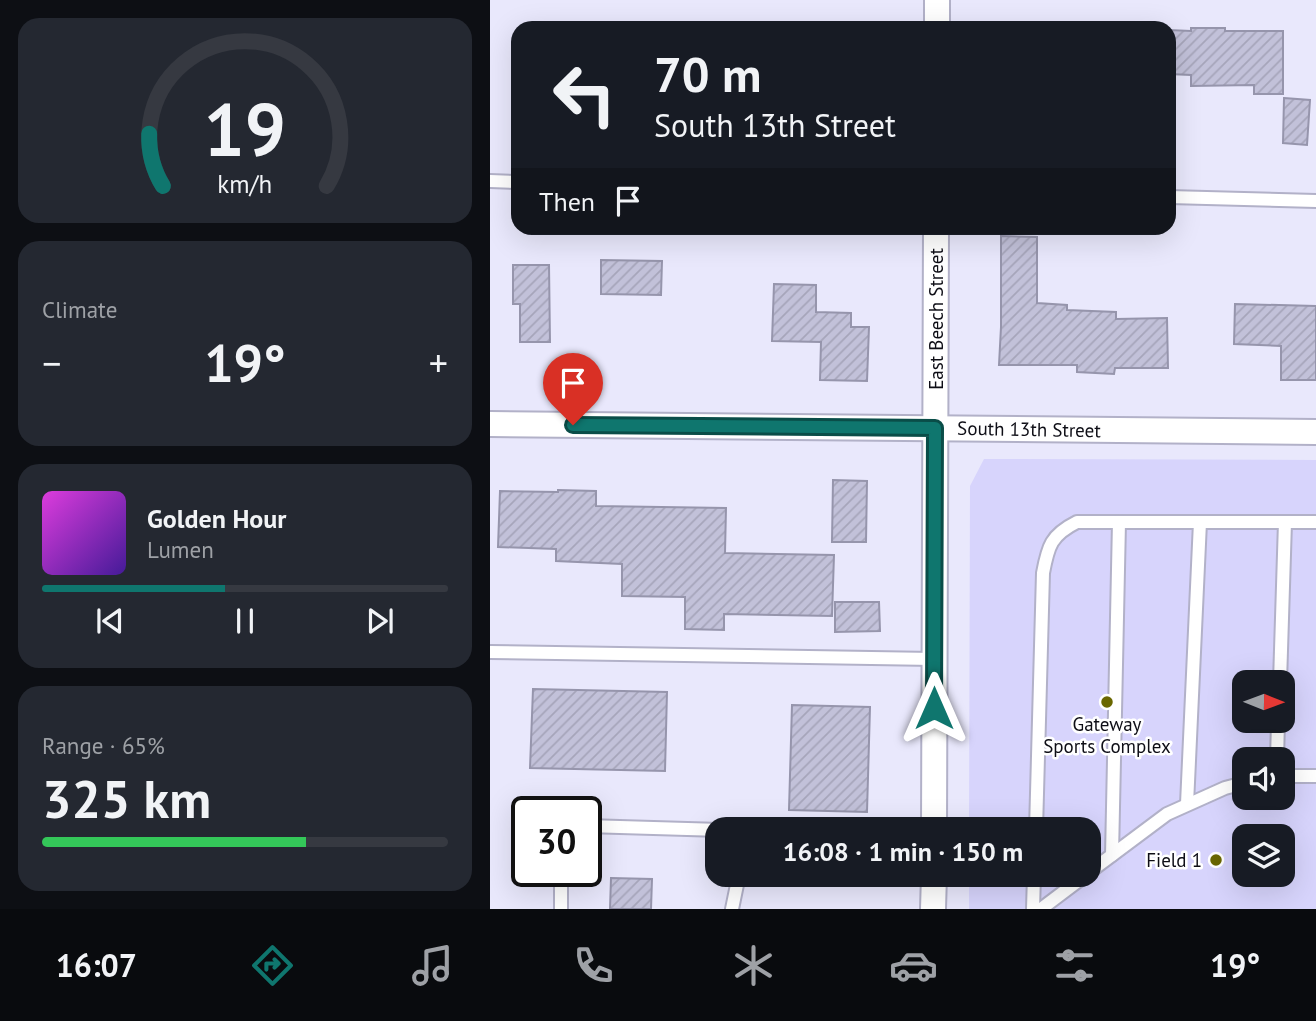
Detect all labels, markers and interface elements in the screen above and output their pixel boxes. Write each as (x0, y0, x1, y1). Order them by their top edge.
text: 70 m (654, 42, 761, 106)
icon: left (539, 49, 630, 140)
text: 19 (204, 83, 286, 177)
text: South 13th Street (654, 104, 896, 146)
text: km/h (218, 168, 272, 200)
icon: arrive (609, 182, 647, 220)
text: Then (539, 185, 595, 218)
street label: East Beech Street (924, 248, 948, 390)
text: Climate (42, 295, 117, 324)
text: 19° (204, 329, 286, 396)
text: − (42, 338, 61, 387)
text: + (429, 338, 448, 387)
pin (543, 353, 603, 425)
icon: arrive (554, 364, 592, 402)
street label: South 13th Street (957, 416, 1102, 442)
text: Golden Hour (147, 502, 286, 535)
text: Lumen (147, 535, 214, 564)
icon: previous (91, 602, 129, 640)
icon: pause (226, 602, 264, 640)
icon: next (361, 602, 399, 640)
north arrow (1232, 670, 1295, 733)
map controls (1232, 670, 1295, 887)
position arrow (897, 671, 971, 745)
marker: Gateway Sports Complex (1099, 694, 1115, 710)
place label: Gateway Sports Complex (1043, 712, 1171, 758)
text: Range · 65% (42, 731, 165, 760)
button: sound (1232, 747, 1295, 810)
text: 325 km (42, 765, 211, 832)
speed limit sign: 30 (511, 796, 602, 887)
button: layers (1232, 824, 1295, 887)
text: 16:08 · 1 min · 150 m (783, 835, 1023, 868)
place label: Field 1 (1146, 848, 1202, 872)
marker: Field 1 (1208, 852, 1224, 868)
icon: directions (248, 941, 297, 990)
icon: music (408, 941, 457, 990)
icon: phone (569, 941, 618, 990)
icon: climate (729, 941, 778, 990)
icon: car (889, 941, 938, 990)
icon: filters (1050, 941, 1099, 990)
text: 16:07 (56, 944, 137, 986)
text: 19° (1210, 944, 1260, 986)

